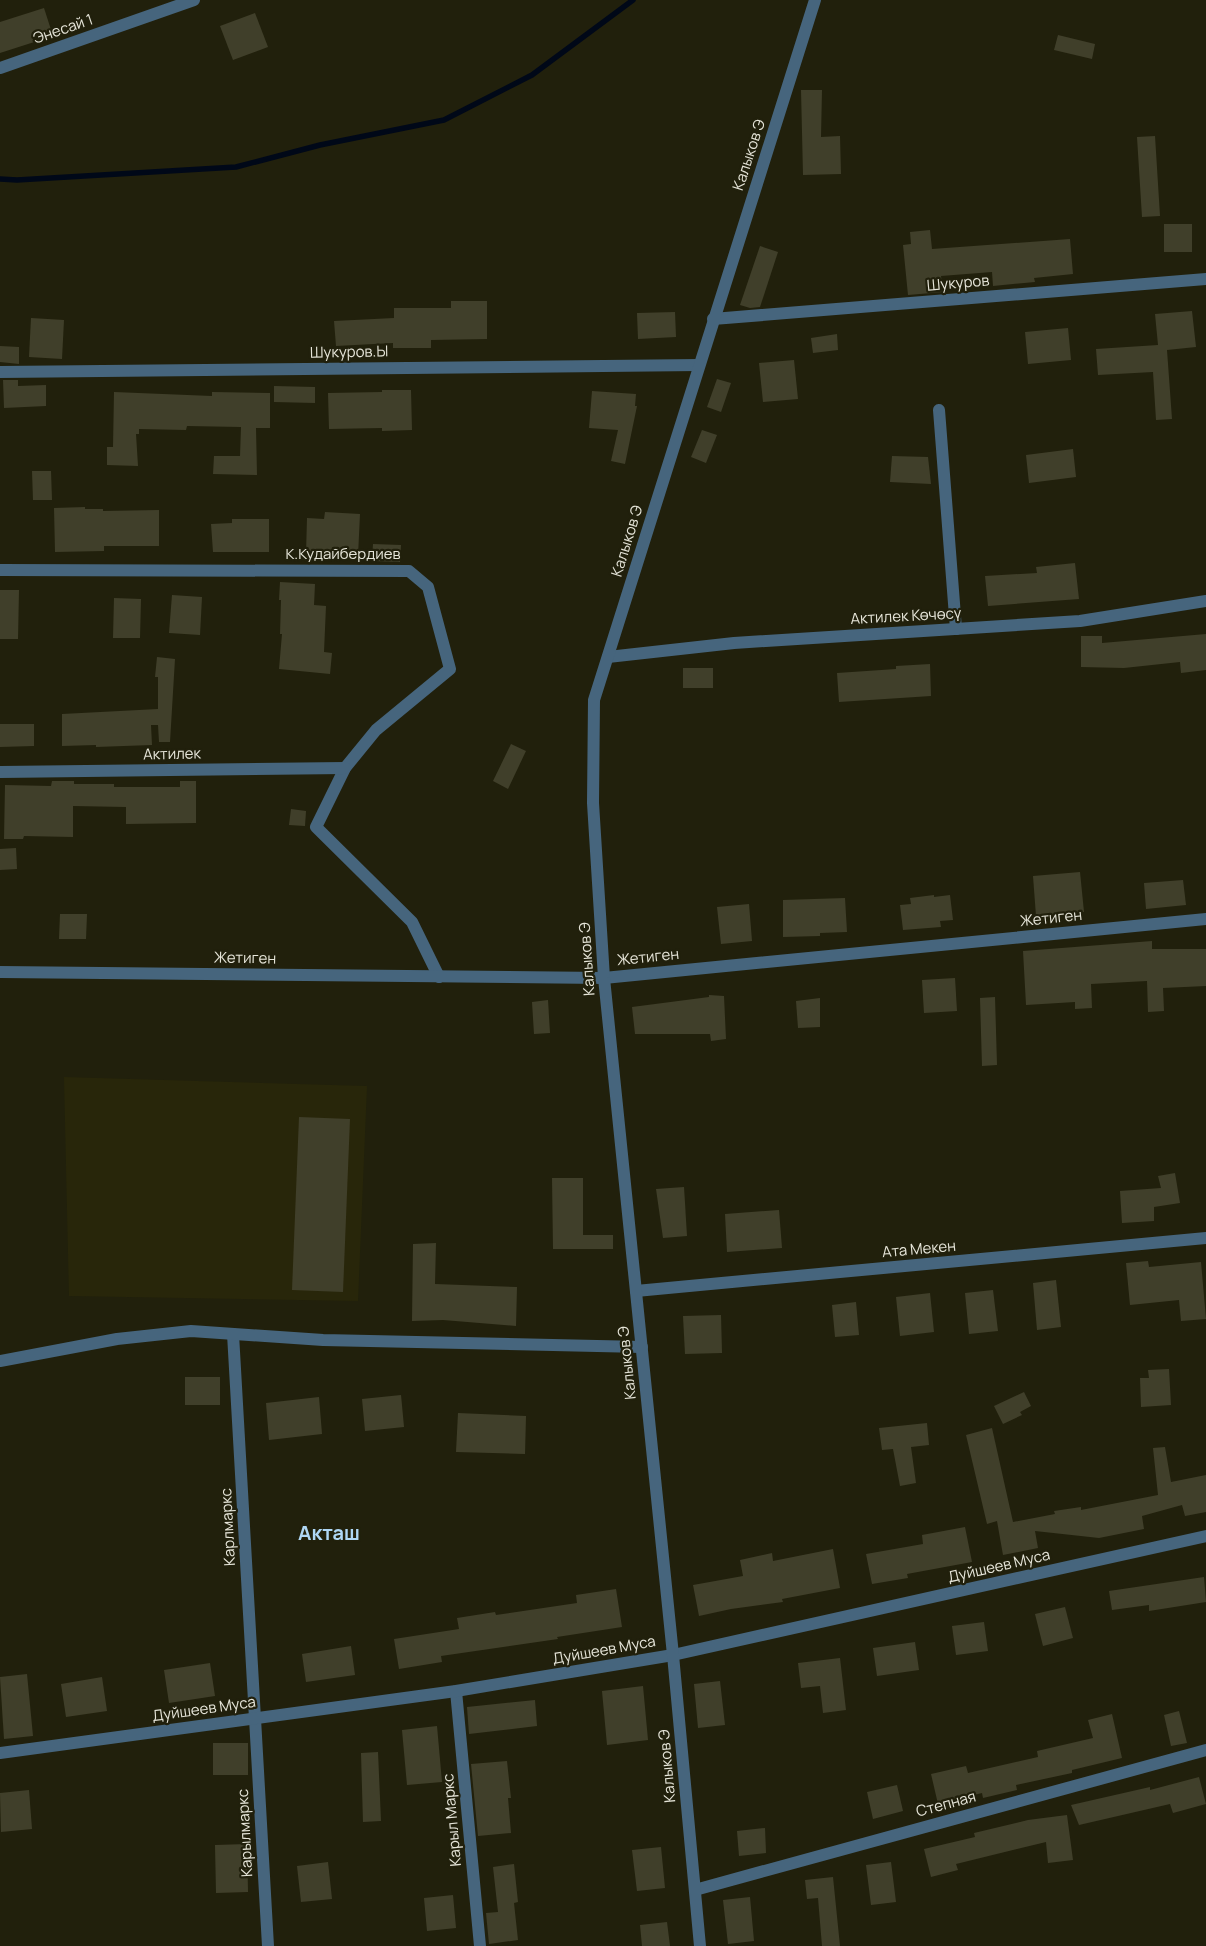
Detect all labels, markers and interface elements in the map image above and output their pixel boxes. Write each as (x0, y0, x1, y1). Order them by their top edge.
street label: Энесай 1 (30, 8, 96, 49)
street label: Калыков Э (727, 116, 770, 193)
street label: Шукуров (926, 269, 990, 296)
street label: Шукуров.Ы (310, 340, 388, 363)
street label: Калыков Э (606, 502, 647, 579)
street label: К.Кудайбердиев (285, 543, 401, 564)
street label: Актилек Көчөсү (850, 602, 962, 629)
street label: Актилек (143, 742, 202, 765)
street label: Жетиген (1019, 904, 1083, 931)
street label: Калыков Э (573, 921, 600, 997)
street label: Жетиген (616, 943, 680, 970)
street label: Жетиген (214, 946, 276, 969)
street label: Ата Мекен (881, 1235, 957, 1262)
street label: Калыков Э (612, 1325, 641, 1401)
street label: Карлмаркс (215, 1488, 240, 1566)
district label: Акташ (298, 1519, 360, 1546)
street label: Дуйшеев Муса (946, 1544, 1052, 1587)
street label: Дуйшеев Муса (551, 1630, 657, 1669)
street label: Дуйшеев Муса (151, 1691, 257, 1726)
street label: Калыков Э (653, 1728, 680, 1804)
street label: Карыл Маркс (437, 1773, 466, 1867)
street label: Степная (914, 1785, 978, 1822)
street label: Карылмаркс (232, 1789, 257, 1878)

